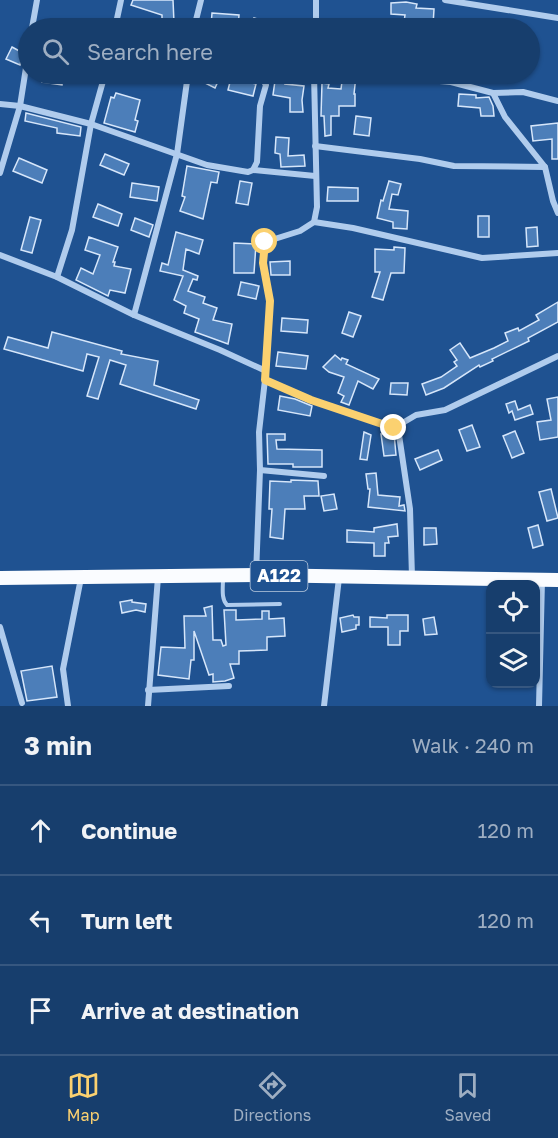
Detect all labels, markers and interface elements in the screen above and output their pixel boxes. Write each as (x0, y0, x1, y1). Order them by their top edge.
search box (18, 18, 540, 84)
icon: search (39, 35, 72, 68)
text: Search here (87, 38, 213, 65)
route start (251, 228, 277, 254)
route end (380, 414, 406, 440)
road number: A122 (250, 561, 308, 591)
map controls (486, 580, 540, 688)
button: locate (486, 580, 540, 634)
button: layers (486, 634, 540, 688)
text: 3 min (24, 730, 92, 761)
text: Walk · 240 m (412, 733, 534, 757)
icon: ahead (24, 814, 57, 847)
text: Continue (81, 817, 177, 844)
text: 120 m (478, 818, 534, 842)
icon: left (24, 904, 57, 937)
text: Turn left (81, 907, 172, 934)
text: 120 m (478, 908, 534, 932)
icon: arrive (24, 994, 57, 1027)
text: Arrive at destination (81, 997, 299, 1024)
tab: Map (67, 1069, 100, 1125)
tab: Directions (233, 1069, 311, 1125)
tab: Saved (445, 1069, 491, 1125)

